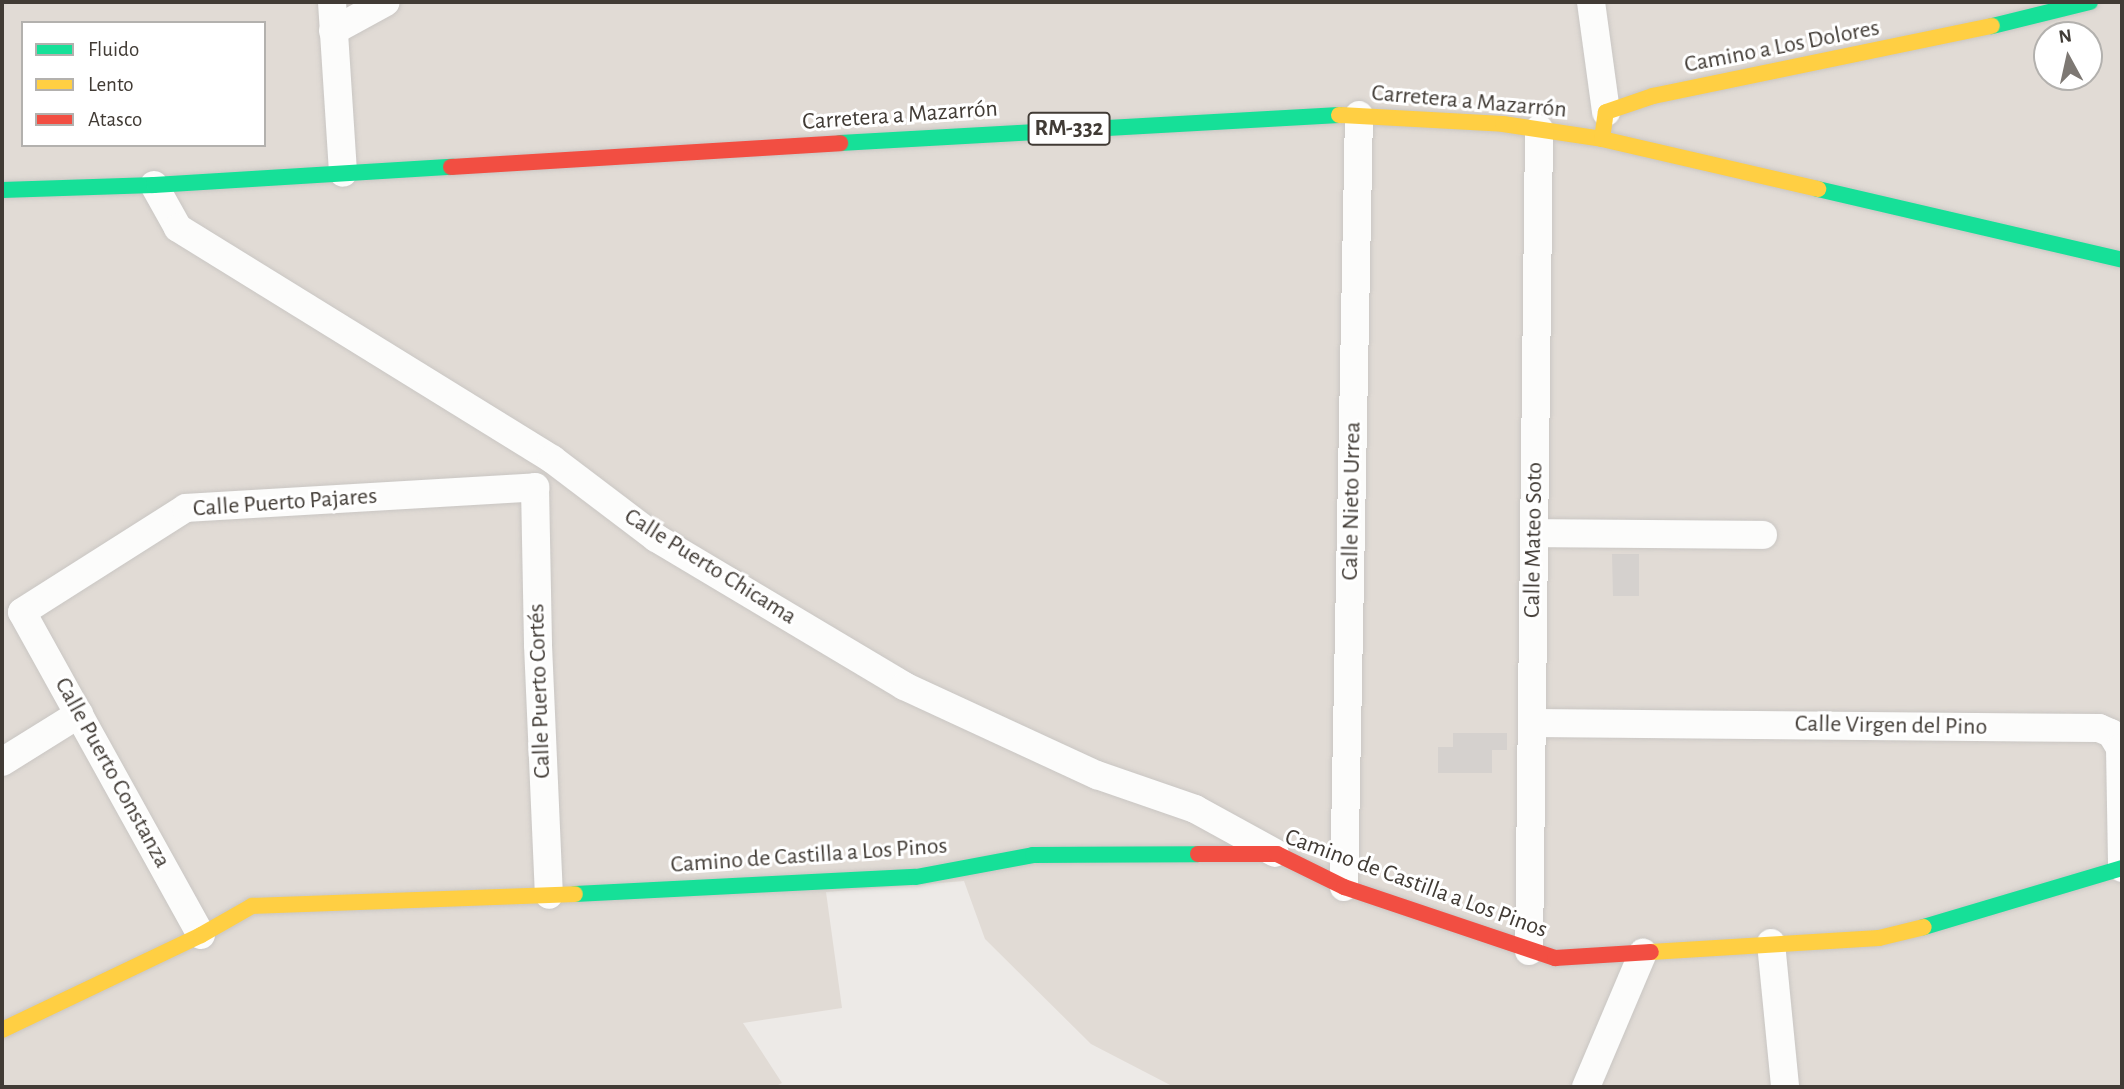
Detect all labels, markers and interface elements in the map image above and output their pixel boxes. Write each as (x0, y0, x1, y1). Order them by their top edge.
street label: Camino a Los Dolores (1682, 14, 1882, 80)
legend (21, 21, 266, 147)
north arrow (2033, 21, 2103, 91)
text: N (2057, 26, 2073, 47)
text: Fluido (88, 39, 139, 60)
text: Lento (88, 74, 134, 95)
street label: Carretera a Mazarrón (1370, 79, 1568, 125)
street label: Carretera a Mazarrón (801, 95, 999, 137)
text: Atasco (88, 109, 142, 130)
road number: RM-332 (1027, 110, 1111, 148)
street label: Calle Nieto Urrea (1336, 421, 1368, 581)
street label: Calle Mateo Soto (1518, 462, 1550, 618)
street label: Calle Puerto Pajares (192, 482, 378, 524)
street label: Calle Puerto Chicama (619, 502, 801, 632)
street label: Calle Puerto Cortés (523, 603, 557, 779)
street label: Calle Puerto Constanza (48, 673, 176, 873)
street label: Calle Virgen del Pino (1795, 710, 1987, 742)
street label: Camino de Castilla a Los Pinos (1281, 823, 1551, 945)
street label: Camino de Castilla a Los Pinos (670, 832, 948, 880)

